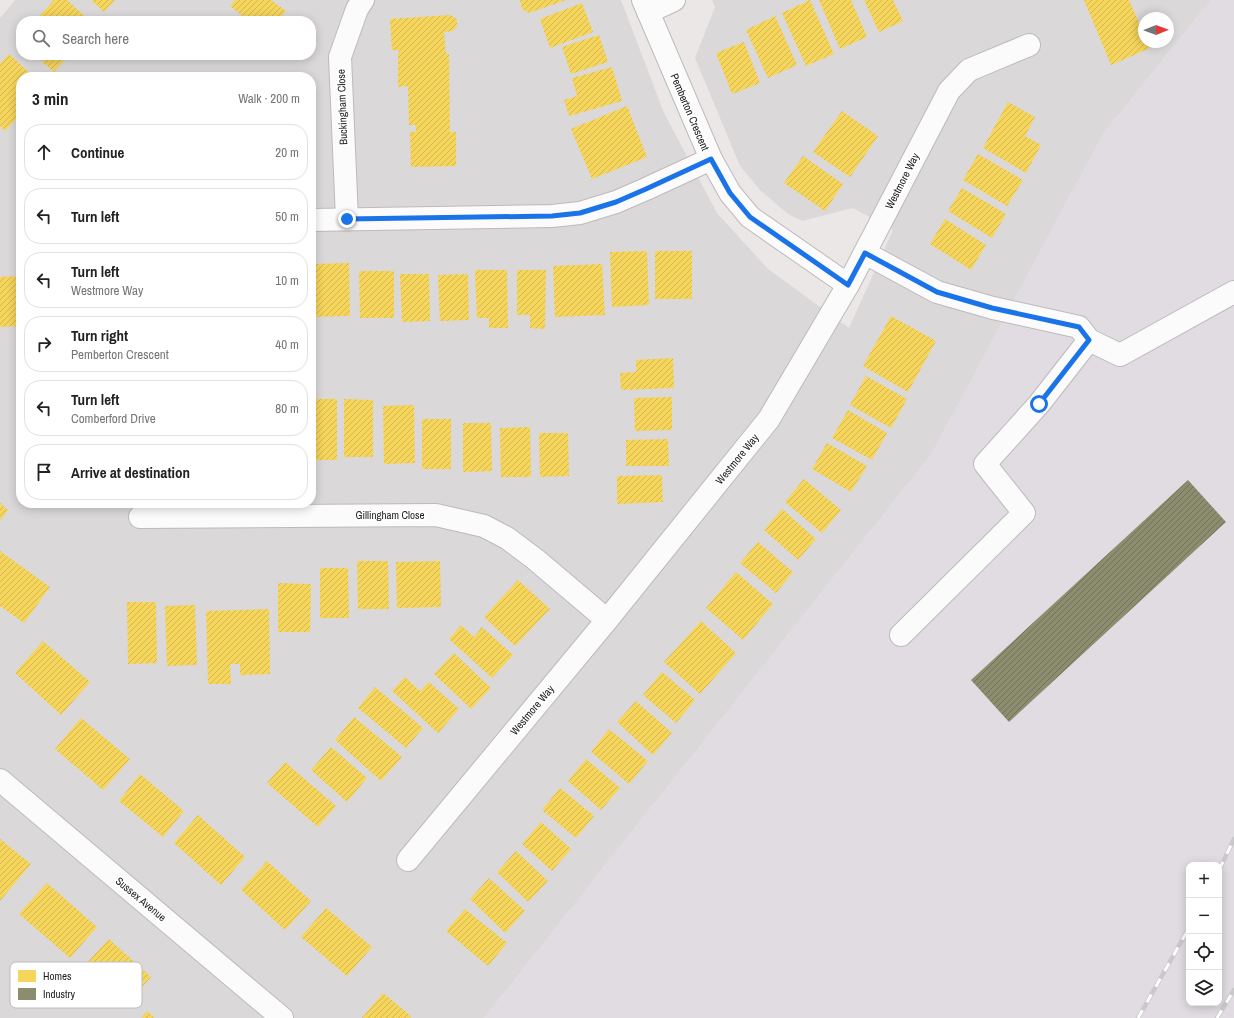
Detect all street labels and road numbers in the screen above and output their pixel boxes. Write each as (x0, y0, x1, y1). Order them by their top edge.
street label: Buckingham Close (334, 69, 350, 145)
street label: Pemberton Crescent (667, 71, 713, 153)
street label: Westmore Way (882, 150, 922, 211)
street label: Westmore Way (712, 430, 762, 487)
street label: Gillingham Close (355, 508, 425, 522)
street label: Westmore Way (507, 682, 557, 738)
street label: Sussex Avenue (113, 874, 169, 924)

